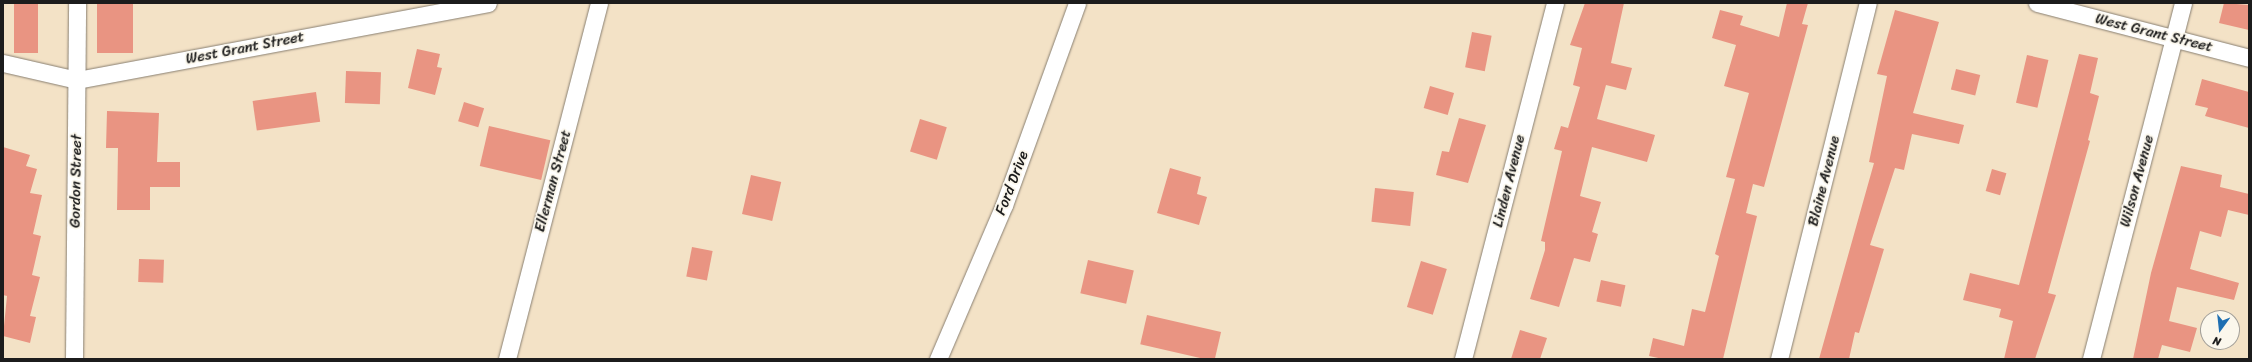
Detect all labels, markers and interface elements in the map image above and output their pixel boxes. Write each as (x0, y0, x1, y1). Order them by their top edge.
street label: West Grant Street (2093, 10, 2215, 56)
street label: West Grant Street (184, 28, 306, 68)
street label: Ellerman Street (531, 128, 575, 234)
street label: Linden Avenue (1489, 133, 1529, 229)
street label: Wilson Avenue (2116, 133, 2158, 229)
street label: Gordon Street (66, 134, 86, 228)
street label: Blaine Avenue (1804, 134, 1844, 228)
street label: Ford Drive (991, 148, 1033, 218)
north arrow (2200, 310, 2240, 350)
text: N (2211, 331, 2223, 351)

